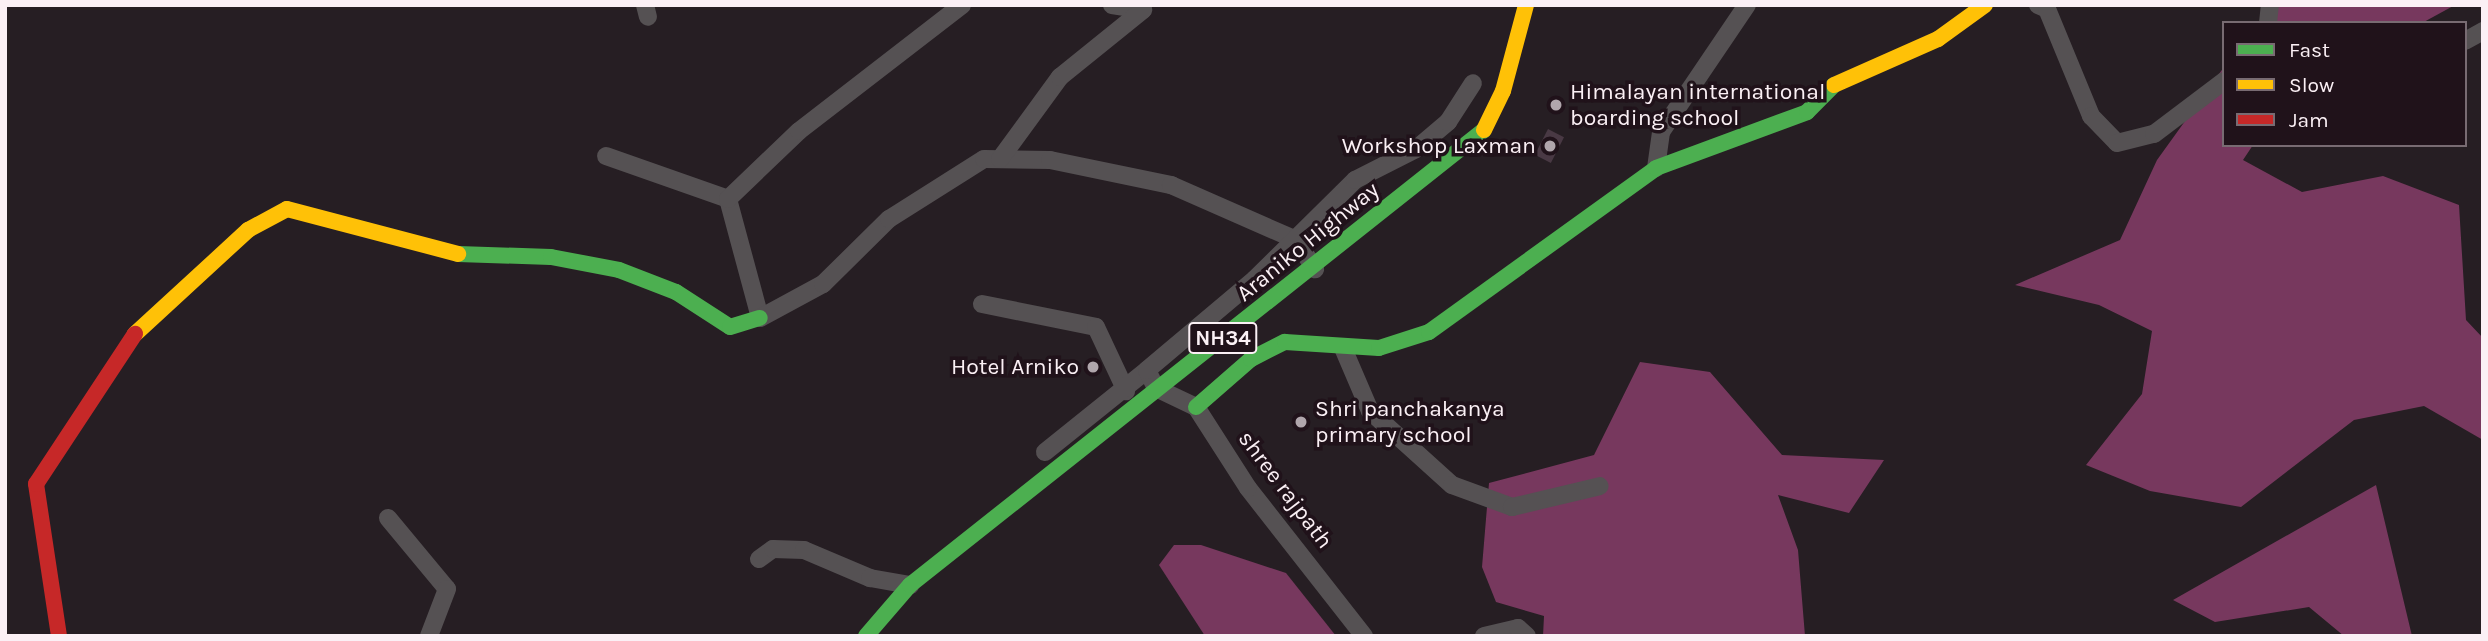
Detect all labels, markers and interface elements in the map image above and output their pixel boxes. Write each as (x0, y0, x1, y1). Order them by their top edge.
legend (2222, 21, 2467, 147)
text: Fast (2289, 38, 2330, 62)
text: Slow (2289, 73, 2334, 97)
place label: Himalayan international boarding school (1570, 78, 1825, 132)
marker: Himalayan international boarding school (1548, 97, 1564, 113)
text: Jam (2289, 108, 2329, 132)
place label: Workshop Laxman (1342, 132, 1536, 160)
marker: Workshop Laxman (1542, 138, 1558, 154)
street label: Araniko Highway (1231, 176, 1385, 308)
road number: NH34 (1188, 320, 1258, 356)
place label: Hotel Arniko (951, 353, 1079, 381)
marker: Hotel Arniko (1085, 359, 1101, 375)
place label: Shri panchakanya primary school (1315, 395, 1505, 449)
marker: Shri panchakanya primary school (1293, 414, 1309, 430)
street label: shree rajpath (1232, 426, 1338, 554)

